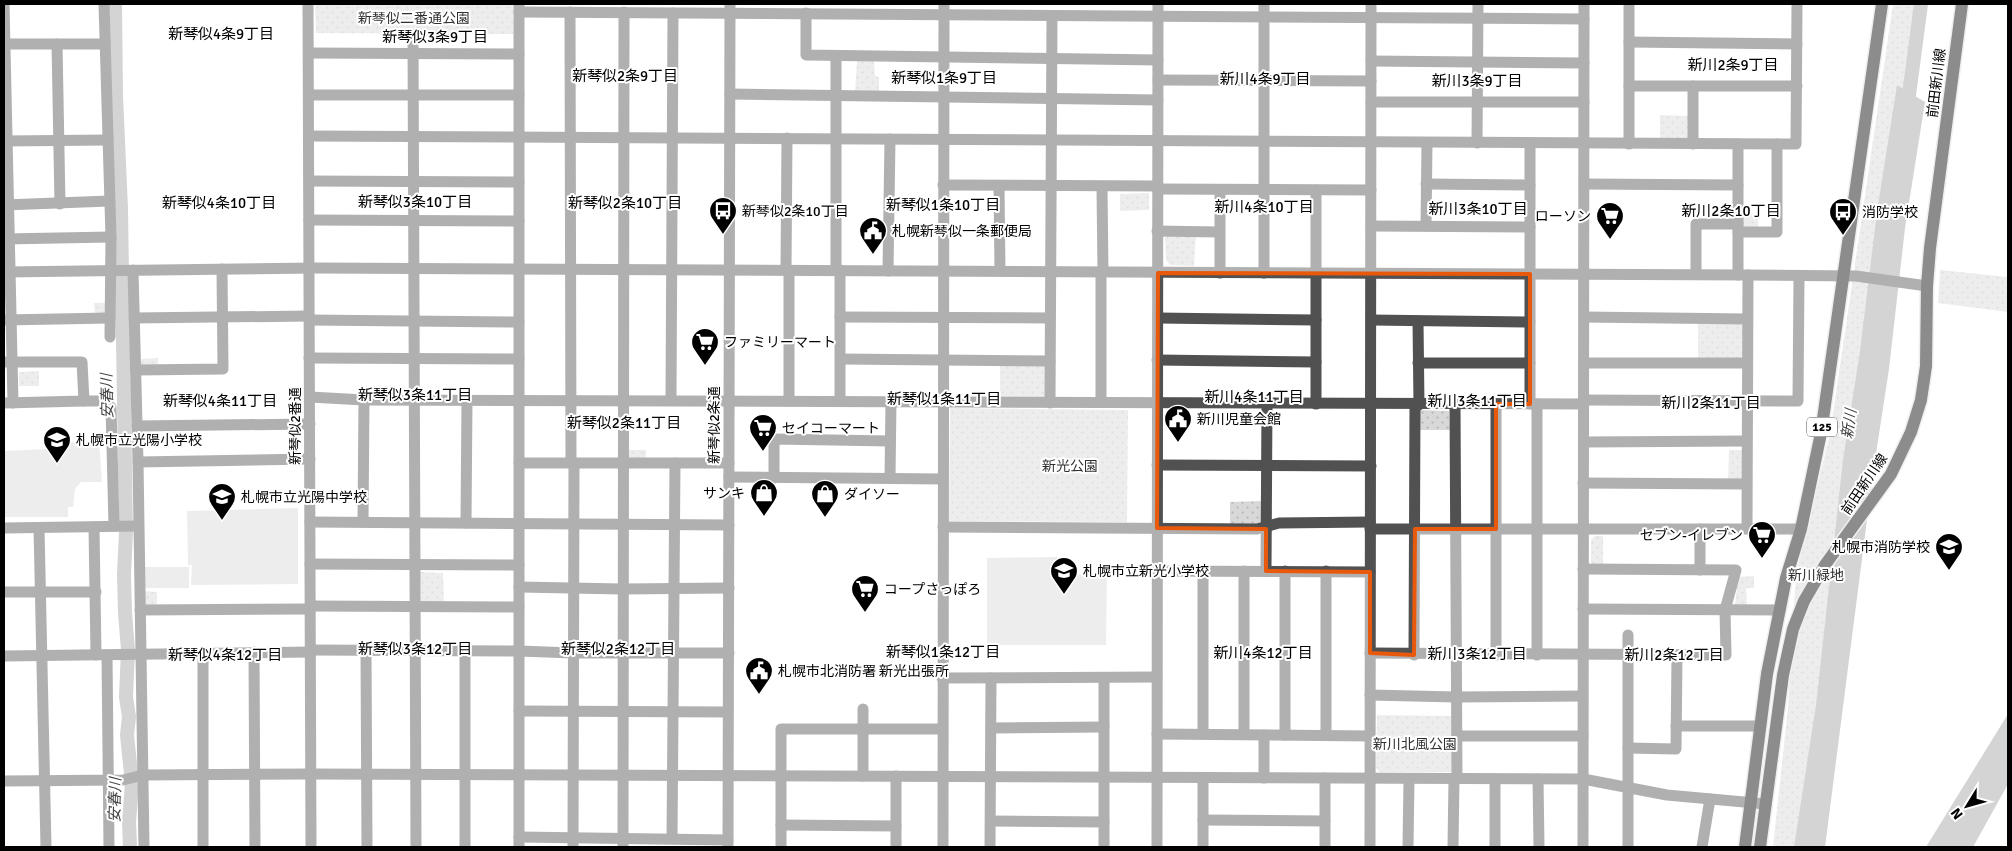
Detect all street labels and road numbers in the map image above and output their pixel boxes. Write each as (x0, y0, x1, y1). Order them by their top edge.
street label: 前田新川線 (1924, 47, 1949, 119)
street label: 新琴似2条通 (706, 386, 723, 464)
street label: 新琴似2番通 (287, 387, 304, 465)
road number: 125 (1807, 418, 1837, 437)
street label: 前田新川線 (1838, 451, 1891, 518)

